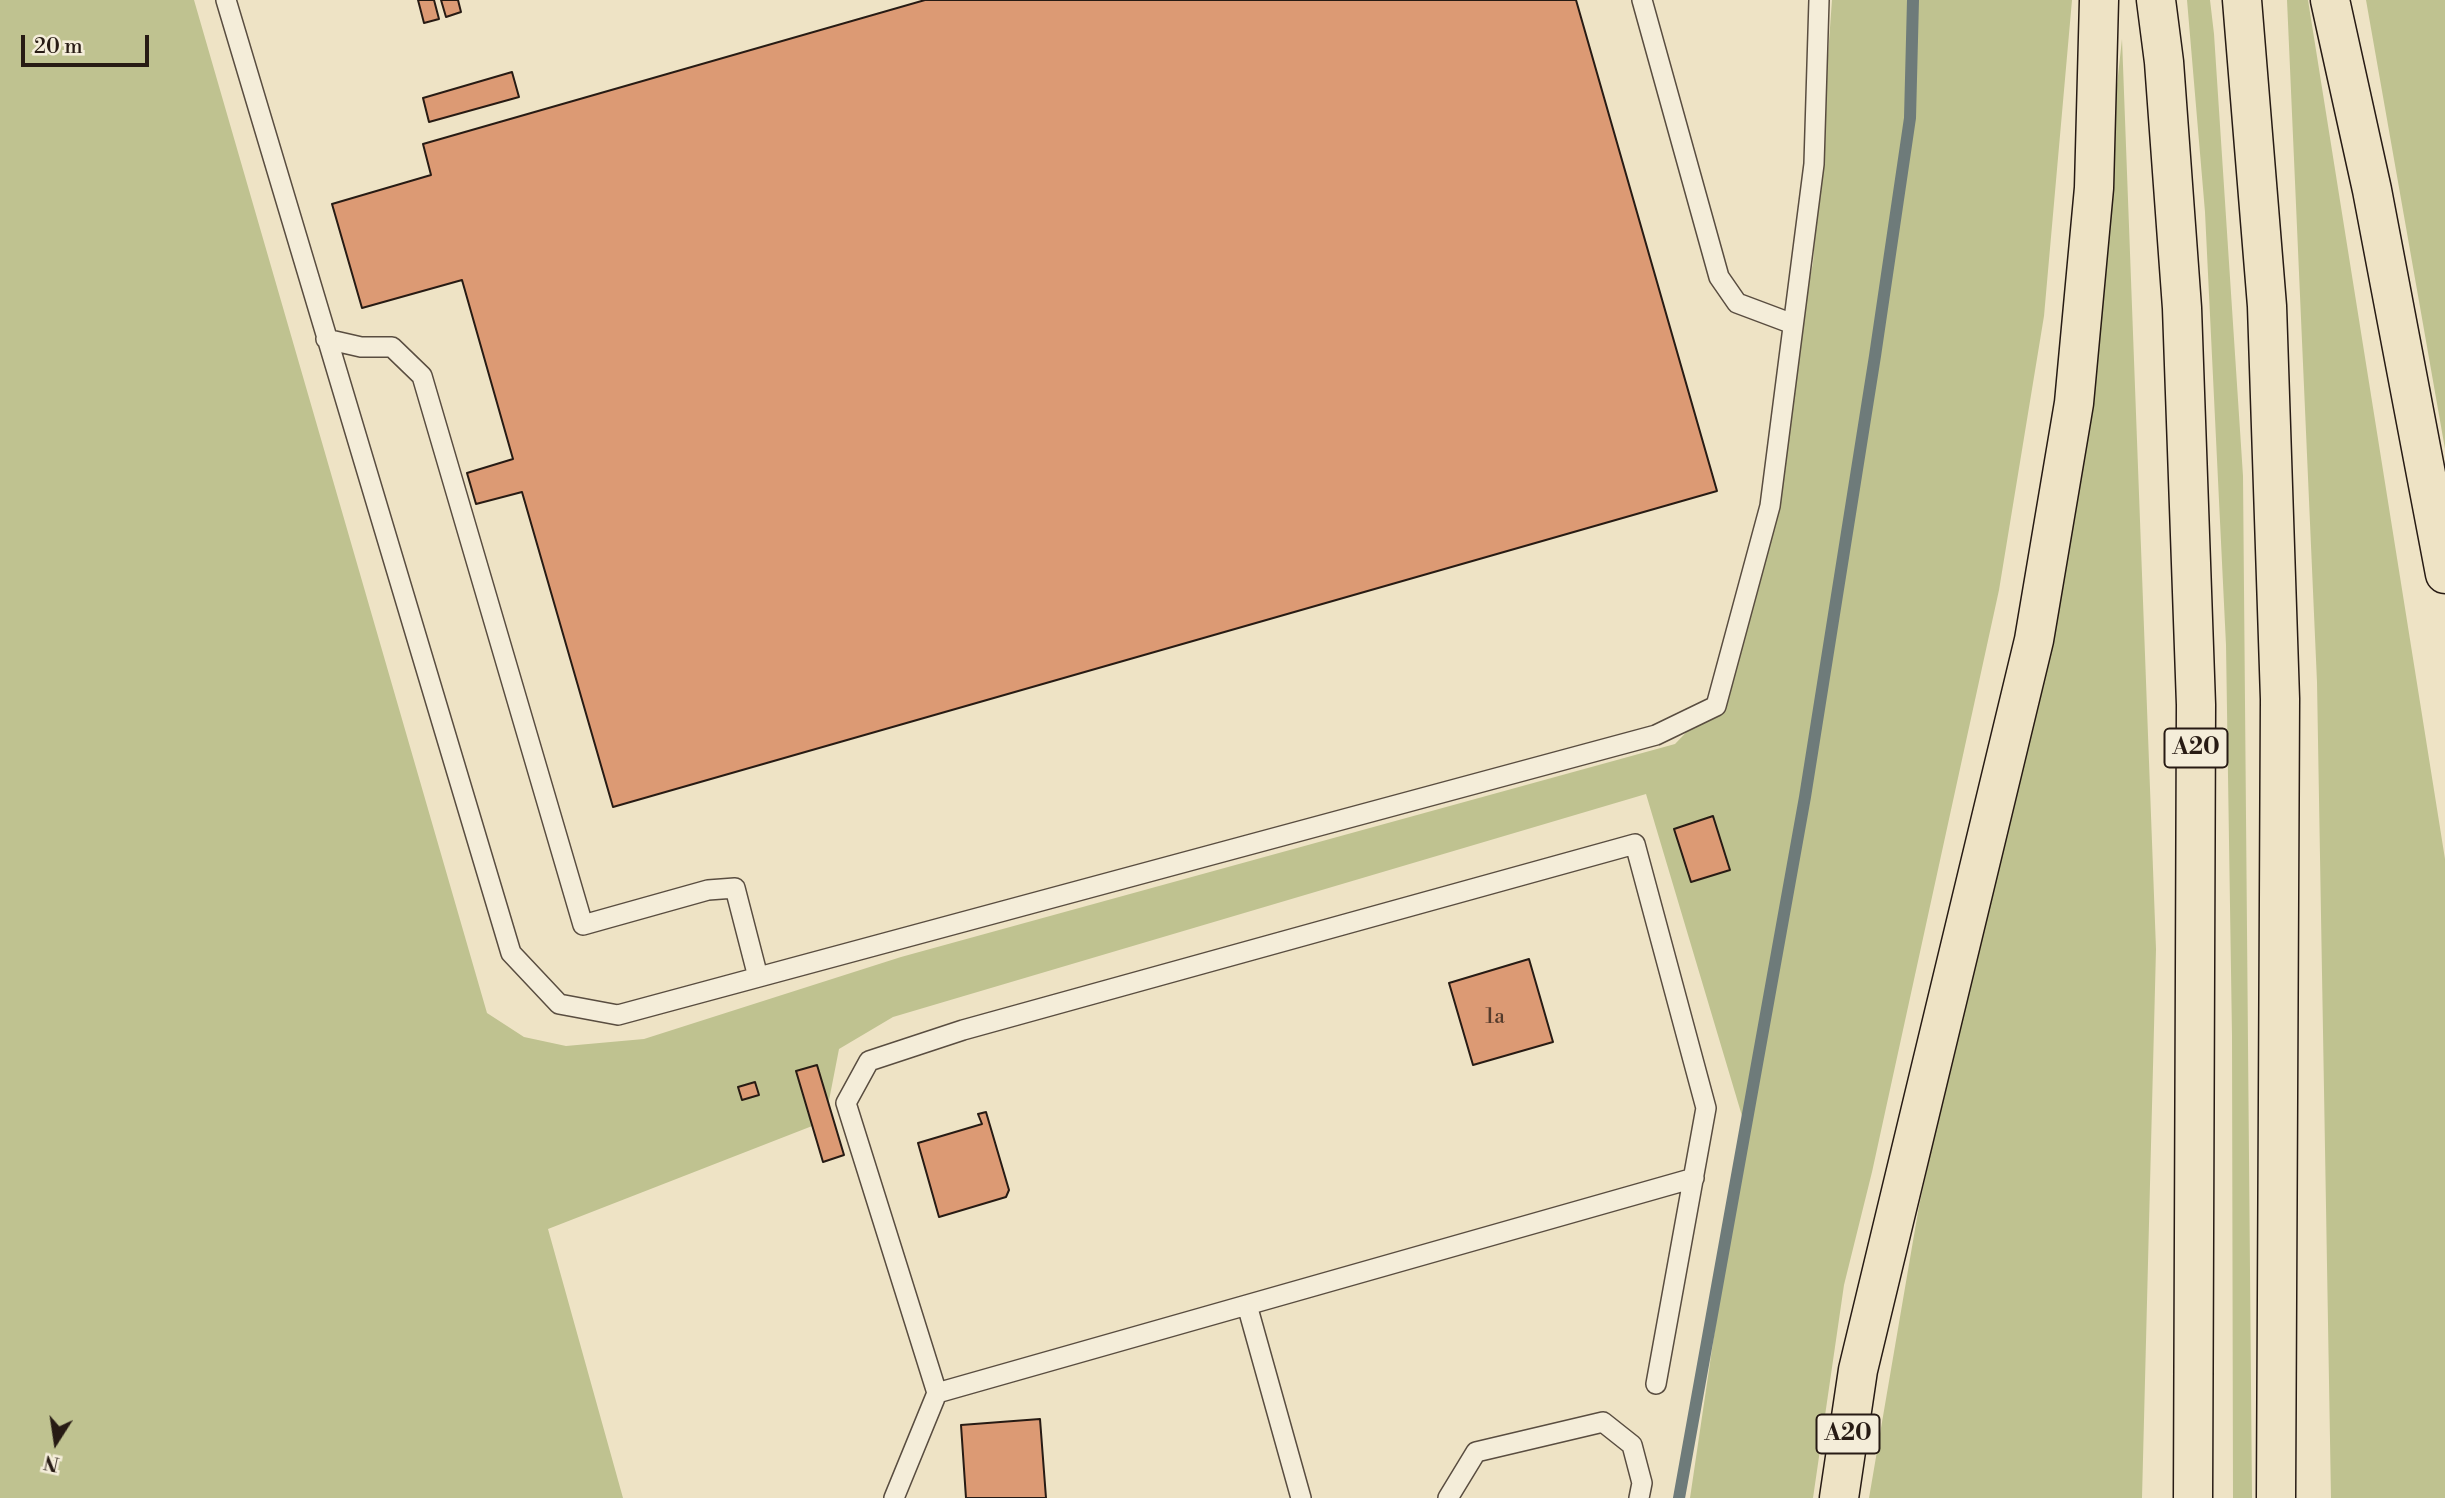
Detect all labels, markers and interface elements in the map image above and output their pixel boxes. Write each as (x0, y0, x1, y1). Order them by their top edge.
scale bar (24, 21, 152, 65)
text: 20 m (34, 34, 83, 60)
road number: A20 (2164, 728, 2228, 768)
house number: 1a (1485, 1005, 1505, 1031)
north arrow (21, 1407, 91, 1477)
road number: A20 (1816, 1414, 1880, 1454)
text: N (42, 1449, 61, 1476)

